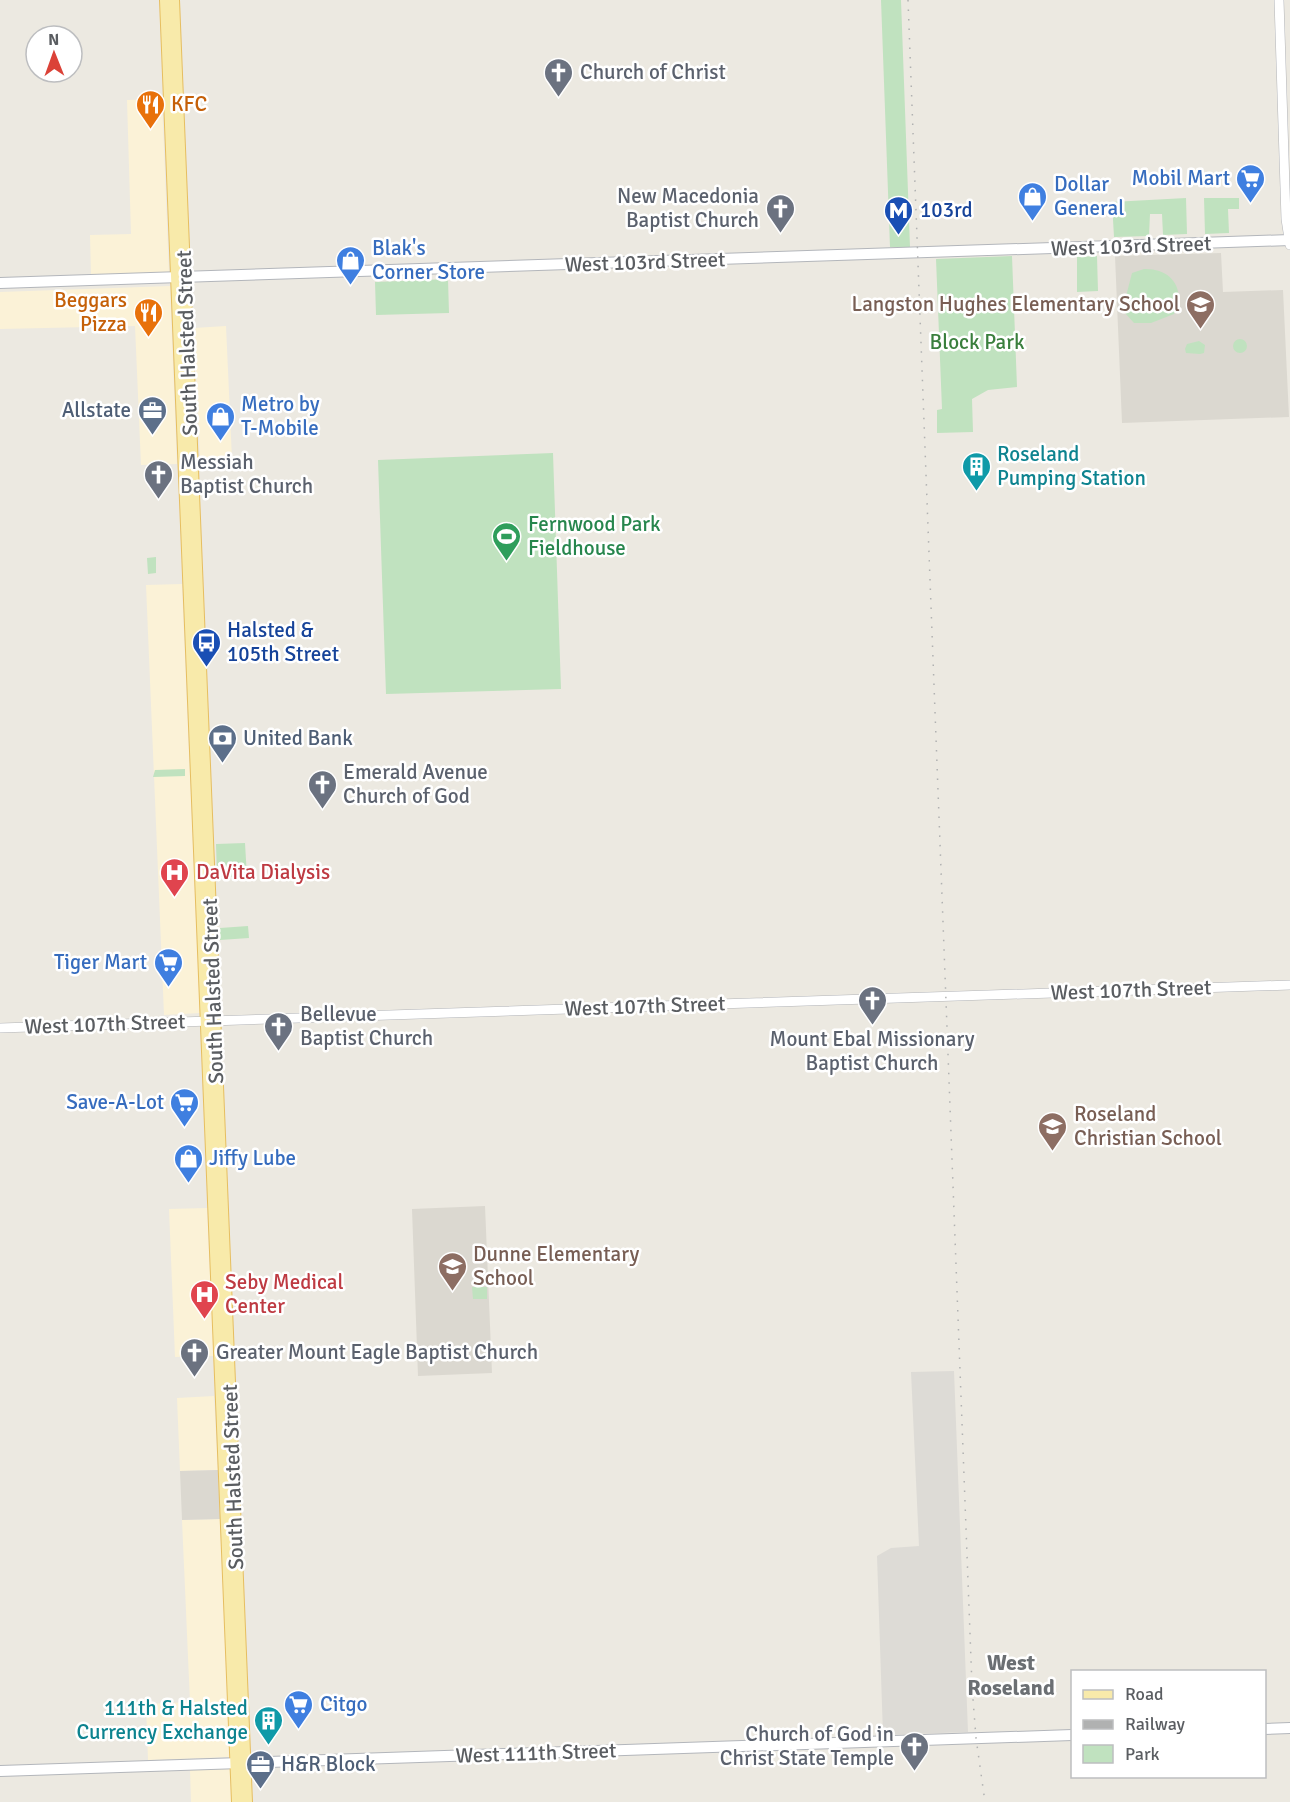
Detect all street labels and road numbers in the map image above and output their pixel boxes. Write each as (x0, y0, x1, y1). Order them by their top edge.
street label: West 103rd Street (1050, 230, 1212, 262)
street label: West 103rd Street (564, 246, 726, 278)
street label: South Halsted Street (171, 250, 203, 436)
street label: South Halsted Street (197, 898, 229, 1084)
street label: West 107th Street (1050, 974, 1212, 1006)
street label: West 107th Street (564, 990, 726, 1022)
street label: West 107th Street (24, 1008, 186, 1040)
street label: South Halsted Street (217, 1384, 249, 1570)
street label: West 111th Street (455, 1737, 617, 1769)

